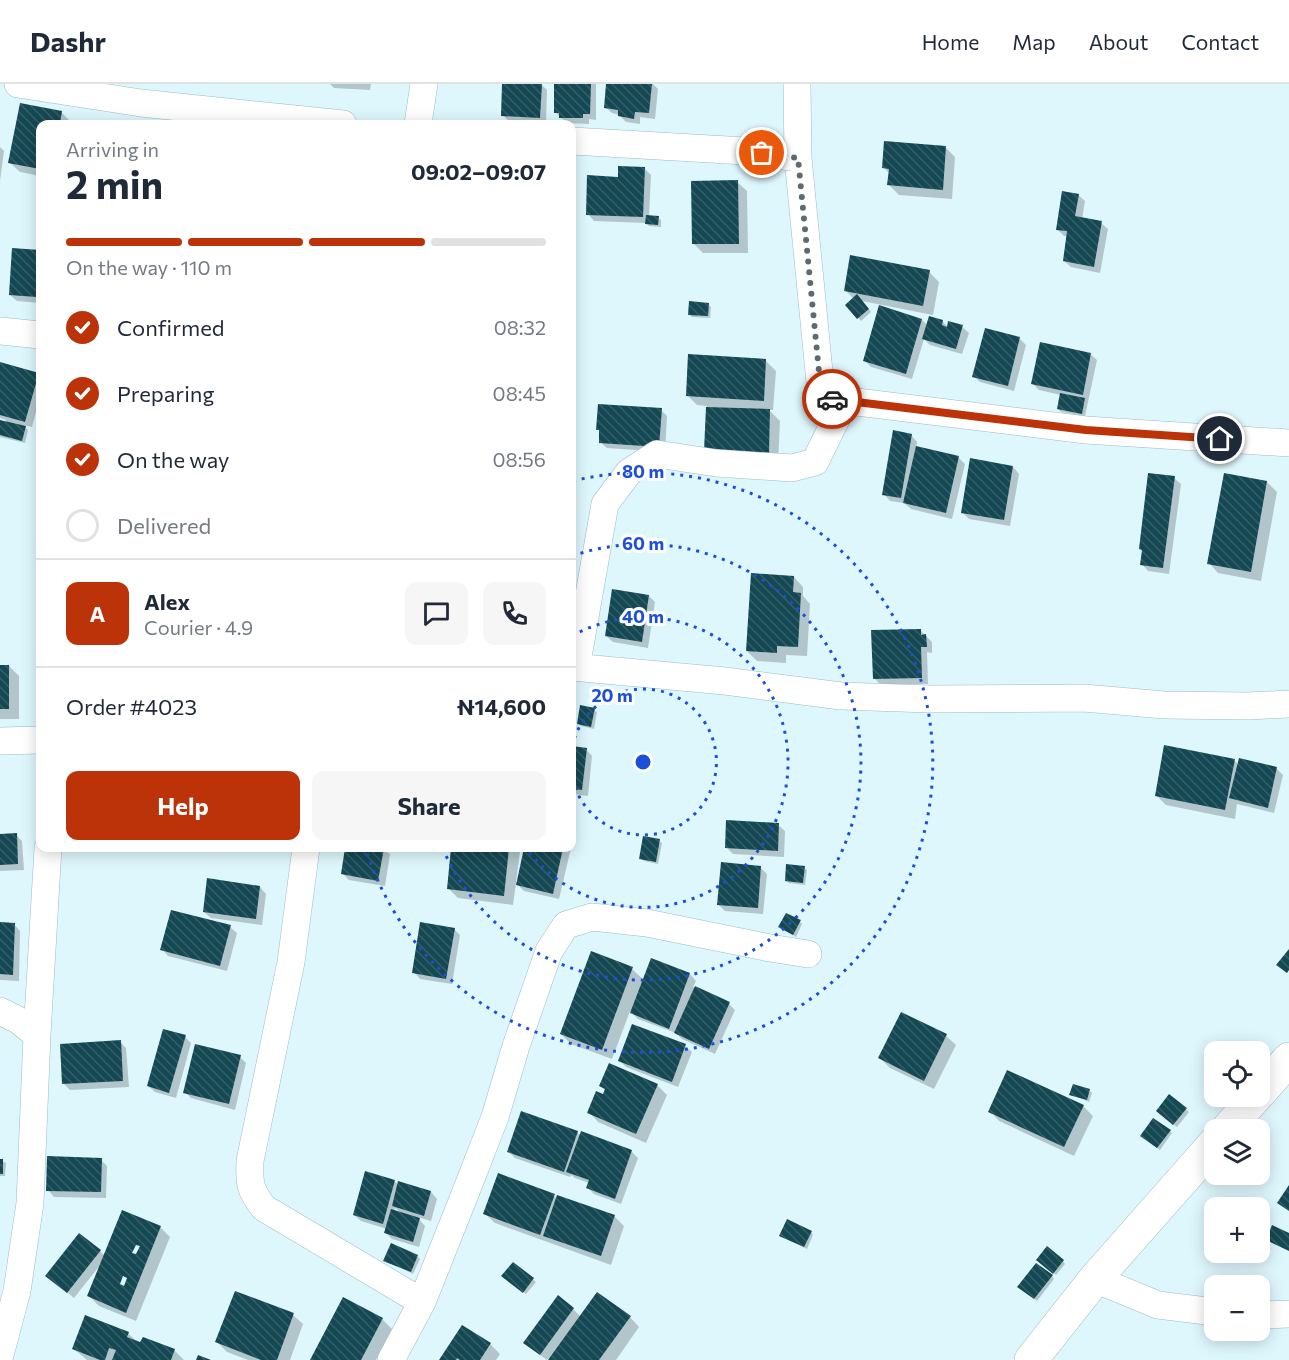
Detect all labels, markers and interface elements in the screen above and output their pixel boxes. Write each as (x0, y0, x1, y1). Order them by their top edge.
text: Dashr (30, 24, 106, 58)
text: Home (922, 29, 979, 54)
text: Map (1012, 29, 1056, 54)
text: About (1089, 29, 1148, 54)
text: Contact (1181, 29, 1259, 54)
pin (736, 127, 787, 178)
icon: bag (745, 136, 778, 169)
text: Arriving in (66, 137, 159, 161)
text: 09:02–09:07 (411, 158, 546, 185)
text: 2 min (66, 159, 163, 207)
text: On the way · 110 m (66, 255, 232, 279)
icon: check (66, 311, 99, 344)
text: Confirmed (117, 314, 224, 341)
text: 08:32 (494, 315, 546, 339)
courier (802, 369, 862, 429)
icon: check (66, 377, 99, 410)
text: Preparing (117, 380, 214, 407)
text: 08:45 (493, 381, 546, 405)
icon: car (816, 383, 849, 416)
pin (1194, 413, 1245, 464)
icon: home (1203, 422, 1236, 455)
icon: check (66, 443, 99, 476)
text: On the way (117, 446, 229, 473)
text: 08:56 (492, 447, 546, 471)
text: 80 m (622, 460, 664, 482)
text: Delivered (117, 512, 211, 539)
text: 60 m (622, 532, 664, 554)
button: chat (405, 582, 468, 645)
button: phone (483, 582, 546, 645)
text: Alex (144, 588, 190, 615)
text: A (90, 600, 105, 627)
text: 40 m (622, 605, 664, 627)
text: Courier · 4.9 (144, 615, 253, 639)
text: 20 m (591, 684, 633, 706)
text: Order #4023 (66, 693, 197, 720)
text: ₦14,600 (456, 693, 546, 720)
centre of rings (633, 752, 653, 772)
button: Help (66, 771, 300, 840)
button: Share (312, 771, 546, 840)
map controls (1204, 1041, 1270, 1341)
button: locate (1204, 1041, 1270, 1107)
button: layers (1204, 1119, 1270, 1185)
button: + (1204, 1197, 1270, 1263)
button: − (1204, 1275, 1270, 1341)

